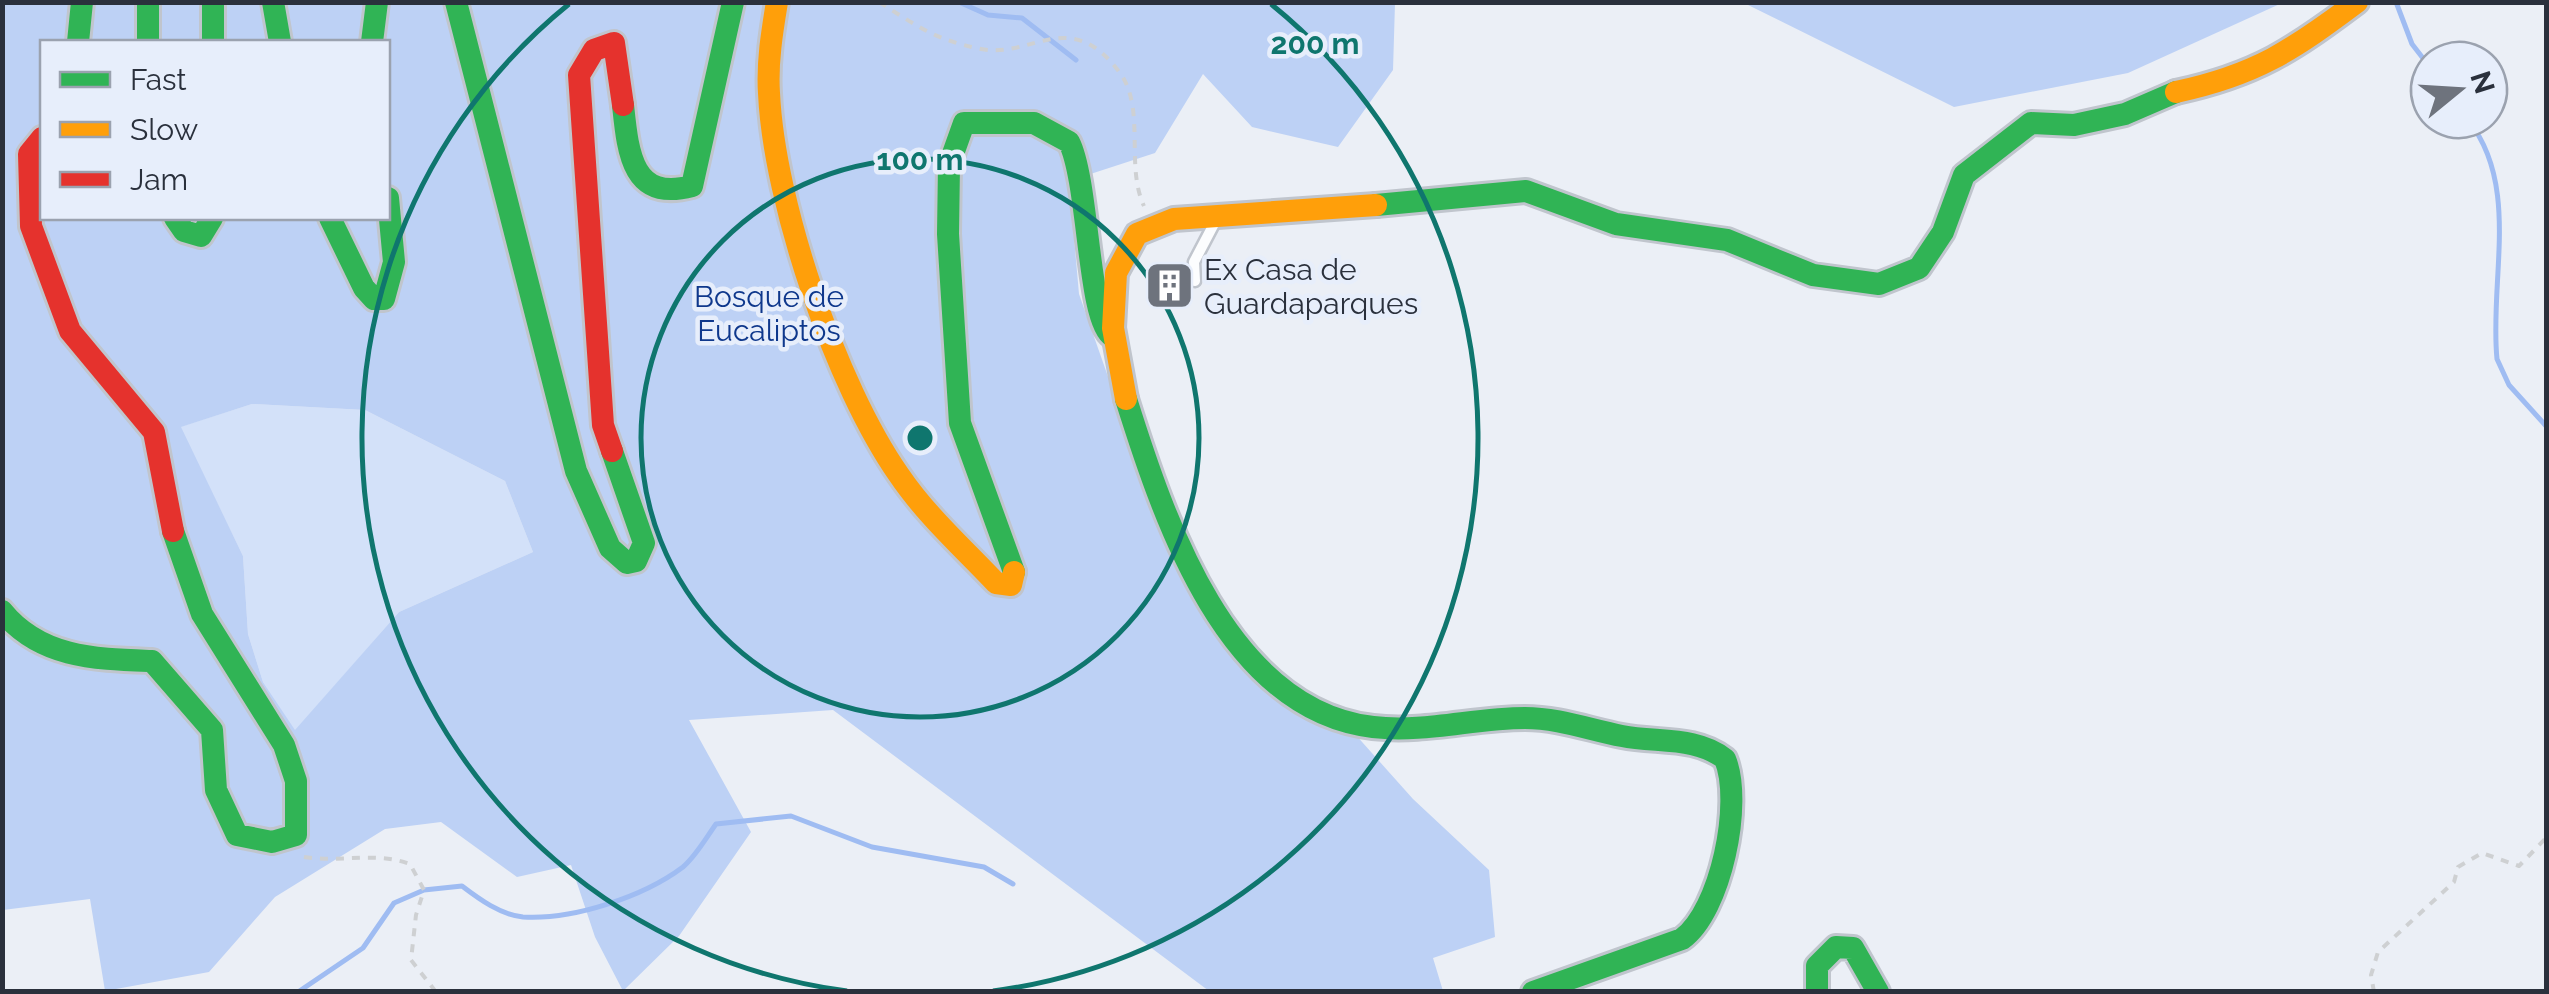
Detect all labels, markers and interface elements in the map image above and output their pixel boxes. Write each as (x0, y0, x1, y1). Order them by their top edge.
text: 200 m (1271, 26, 1359, 61)
legend (40, 40, 390, 220)
north arrow (2409, 40, 2509, 140)
text: Fast (130, 62, 187, 97)
text: N (2463, 67, 2501, 98)
text: Slow (130, 112, 198, 147)
text: 100 m (877, 142, 963, 177)
text: Jam (130, 162, 188, 197)
place label: Ex Casa de Guardaparques (1204, 252, 1418, 321)
building icon: Ex Casa de Guardaparques (1143, 260, 1195, 312)
park label: Bosque de Eucaliptos (694, 279, 844, 348)
centre of rings (902, 420, 938, 456)

